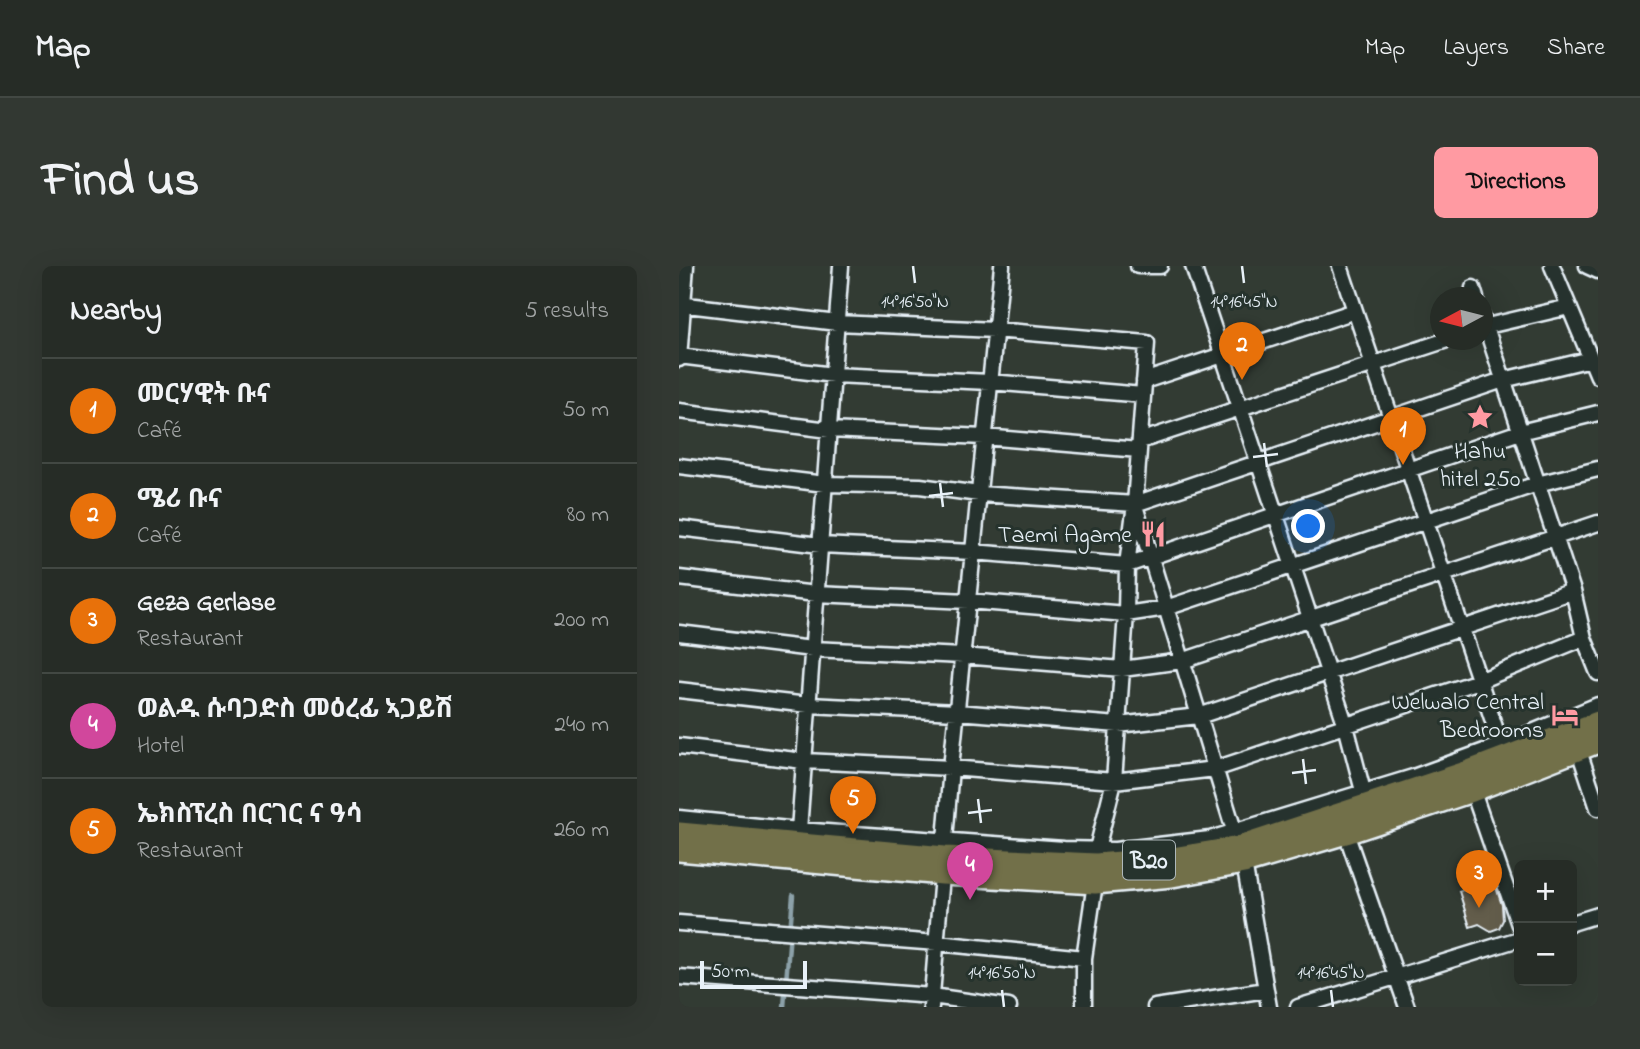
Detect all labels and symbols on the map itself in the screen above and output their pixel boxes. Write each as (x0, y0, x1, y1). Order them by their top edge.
north arrow (1430, 287, 1493, 350)
text: 14°16'50"N (881, 290, 949, 316)
text: 14°16'45"N (1210, 290, 1278, 316)
pin: 2 (1219, 322, 1265, 380)
place icon: Hahu hitel 250 (1465, 402, 1495, 432)
pin: 1 (1380, 407, 1426, 465)
place label: Hahu hitel 250 (1440, 435, 1520, 498)
your location (1291, 509, 1325, 543)
place label: Taemi Agame (998, 519, 1132, 554)
restaurant icon: Taemi Agame (1138, 519, 1168, 549)
place label: Welwalo Central Bedrooms (1391, 686, 1544, 749)
hotel icon: Welwalo Central Bedrooms (1550, 700, 1580, 730)
pin: 5 (830, 776, 876, 834)
road number: B20 (1123, 840, 1175, 880)
pin: 4 (947, 842, 993, 900)
pin: 3 (1456, 850, 1502, 908)
scale bar (700, 958, 807, 990)
text: 14°16'50"N (968, 961, 1036, 987)
text: 14°16'45"N (1297, 961, 1365, 987)

